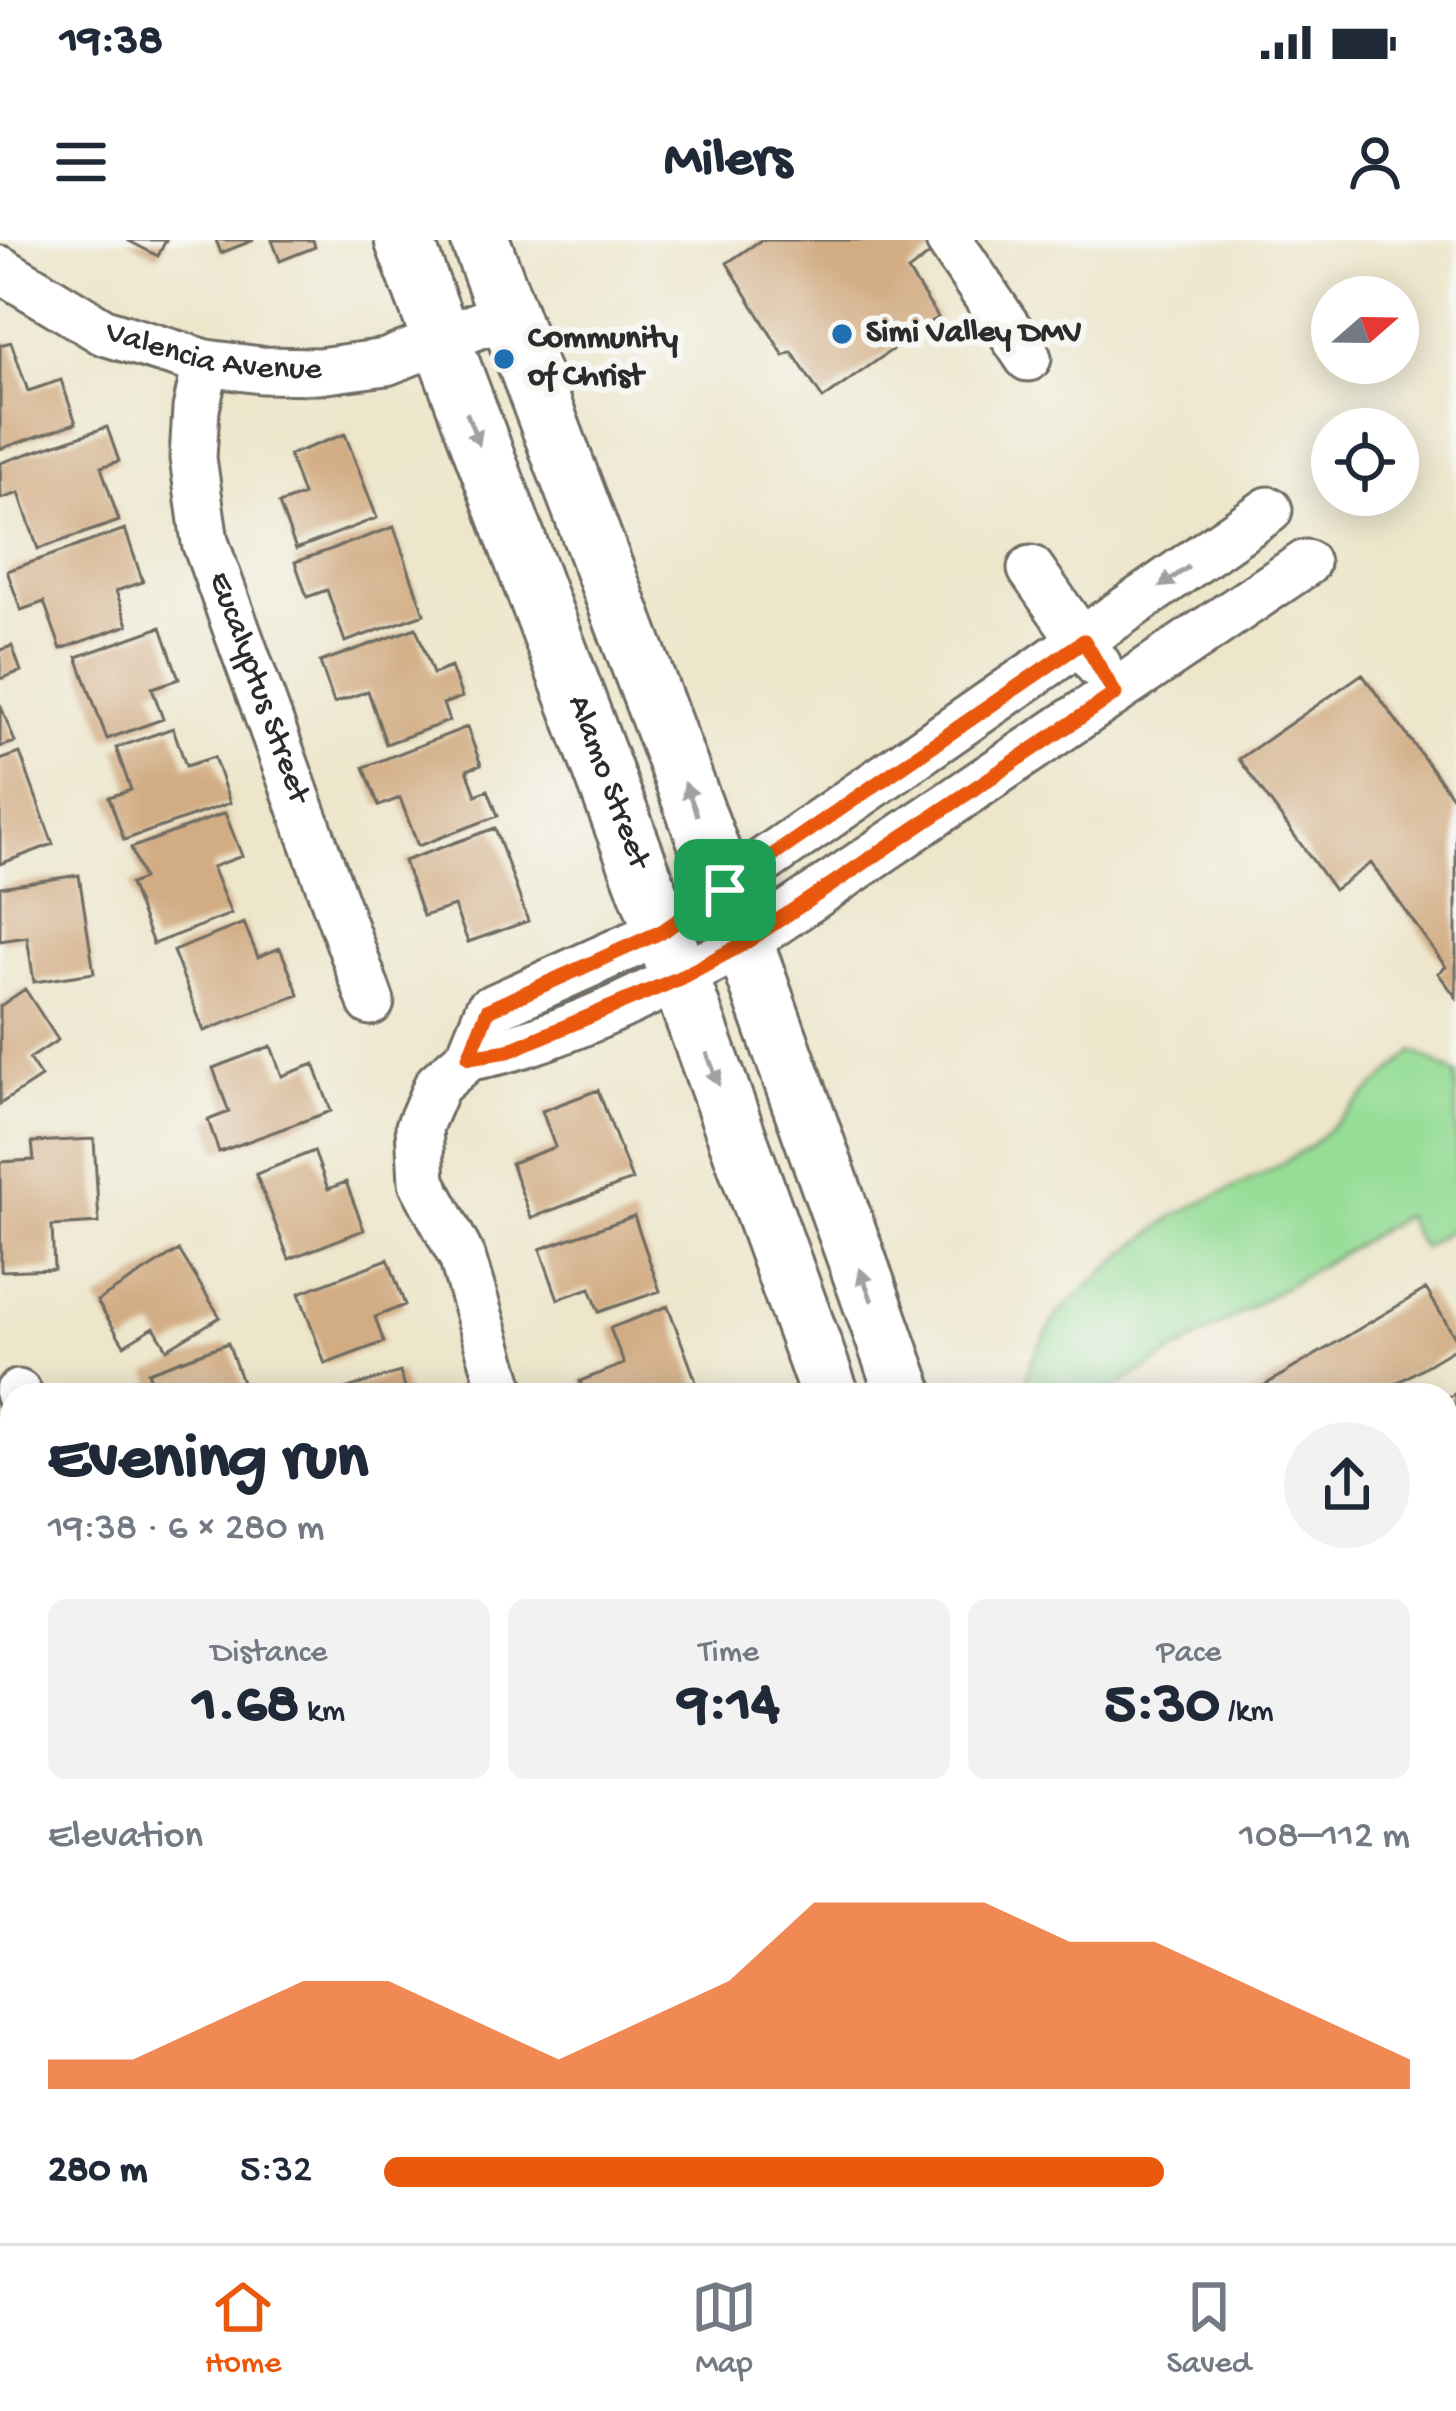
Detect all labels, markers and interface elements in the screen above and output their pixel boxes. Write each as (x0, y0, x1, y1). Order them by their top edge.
text: 19:38 (60, 16, 163, 69)
icon: menu (48, 129, 114, 195)
icon: person (1342, 129, 1408, 195)
text: Milers (664, 130, 792, 194)
north arrow (1311, 276, 1419, 384)
map controls (1311, 276, 1419, 516)
street label: Valencia Avenue (100, 314, 323, 390)
place label: Simi Valley DMV (866, 315, 1082, 353)
place label: Community of Christ (527, 321, 679, 397)
marker: Simi Valley DMV (829, 321, 855, 347)
marker: Community of Christ (491, 346, 517, 372)
button: locate (1311, 408, 1419, 516)
one-way arrow (465, 411, 484, 447)
one-way arrow (1158, 565, 1190, 588)
street label: Eucalyptus Street (199, 567, 317, 811)
street label: Alamo Street (558, 690, 658, 876)
one-way arrow (681, 781, 700, 817)
pin (674, 839, 776, 941)
icon: arrive (692, 857, 758, 923)
one-way arrow (705, 1051, 723, 1087)
one-way arrow (856, 1267, 874, 1303)
button: share (1284, 1422, 1410, 1548)
text: Evening run (48, 1423, 368, 1501)
text: 19:38 · 6 × 280 m (48, 1507, 325, 1553)
text: Distance (211, 1635, 327, 1673)
text: Time (699, 1635, 759, 1673)
text: Pace (1157, 1635, 1221, 1673)
text: 1.68 (193, 1673, 299, 1743)
text: 9:14 (678, 1673, 780, 1743)
text: 5:30 (1104, 1673, 1220, 1743)
text: km (299, 1694, 345, 1732)
text: /km (1220, 1694, 1274, 1732)
text: Elevation (48, 1815, 203, 1861)
text: 108–112 m (1239, 1815, 1410, 1861)
text: 280 m (48, 2149, 148, 2195)
text: 5:32 (240, 2149, 312, 2195)
tab: Home (205, 2274, 281, 2384)
tab: Map (691, 2274, 757, 2384)
tab: Saved (1167, 2274, 1251, 2384)

